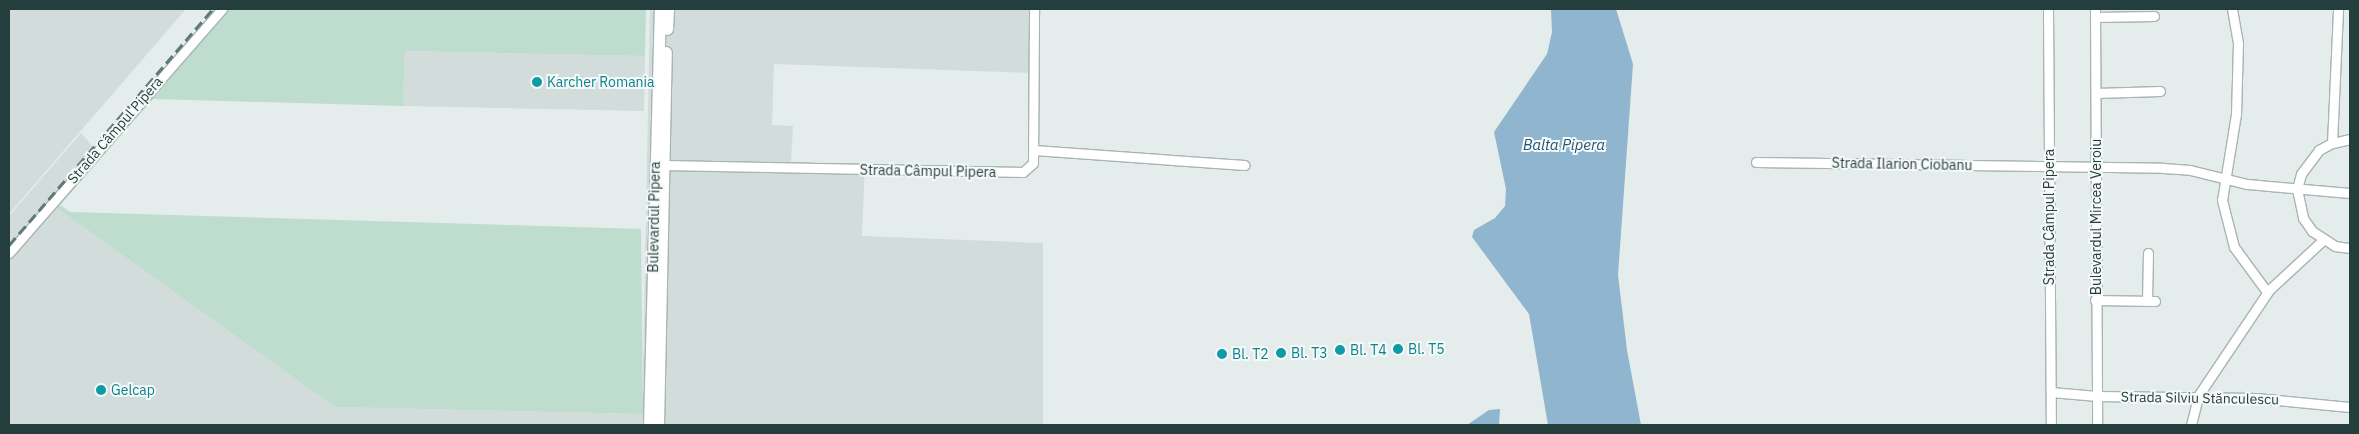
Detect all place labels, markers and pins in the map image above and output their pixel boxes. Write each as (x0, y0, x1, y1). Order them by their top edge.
place label: Karcher Romania (547, 74, 655, 90)
marker: Karcher Romania (531, 76, 543, 88)
place label: Bl. T5 (1408, 341, 1445, 357)
place label: Bl. T4 (1350, 342, 1387, 358)
marker: Bl. T5 (1392, 343, 1404, 355)
marker: Bl. T4 (1334, 344, 1346, 356)
place label: Bl. T3 (1291, 345, 1328, 361)
place label: Bl. T2 (1232, 346, 1269, 362)
marker: Bl. T3 (1275, 347, 1287, 359)
marker: Bl. T2 (1216, 348, 1228, 360)
place label: Gelcap (111, 382, 155, 398)
marker: Gelcap (95, 384, 107, 396)

